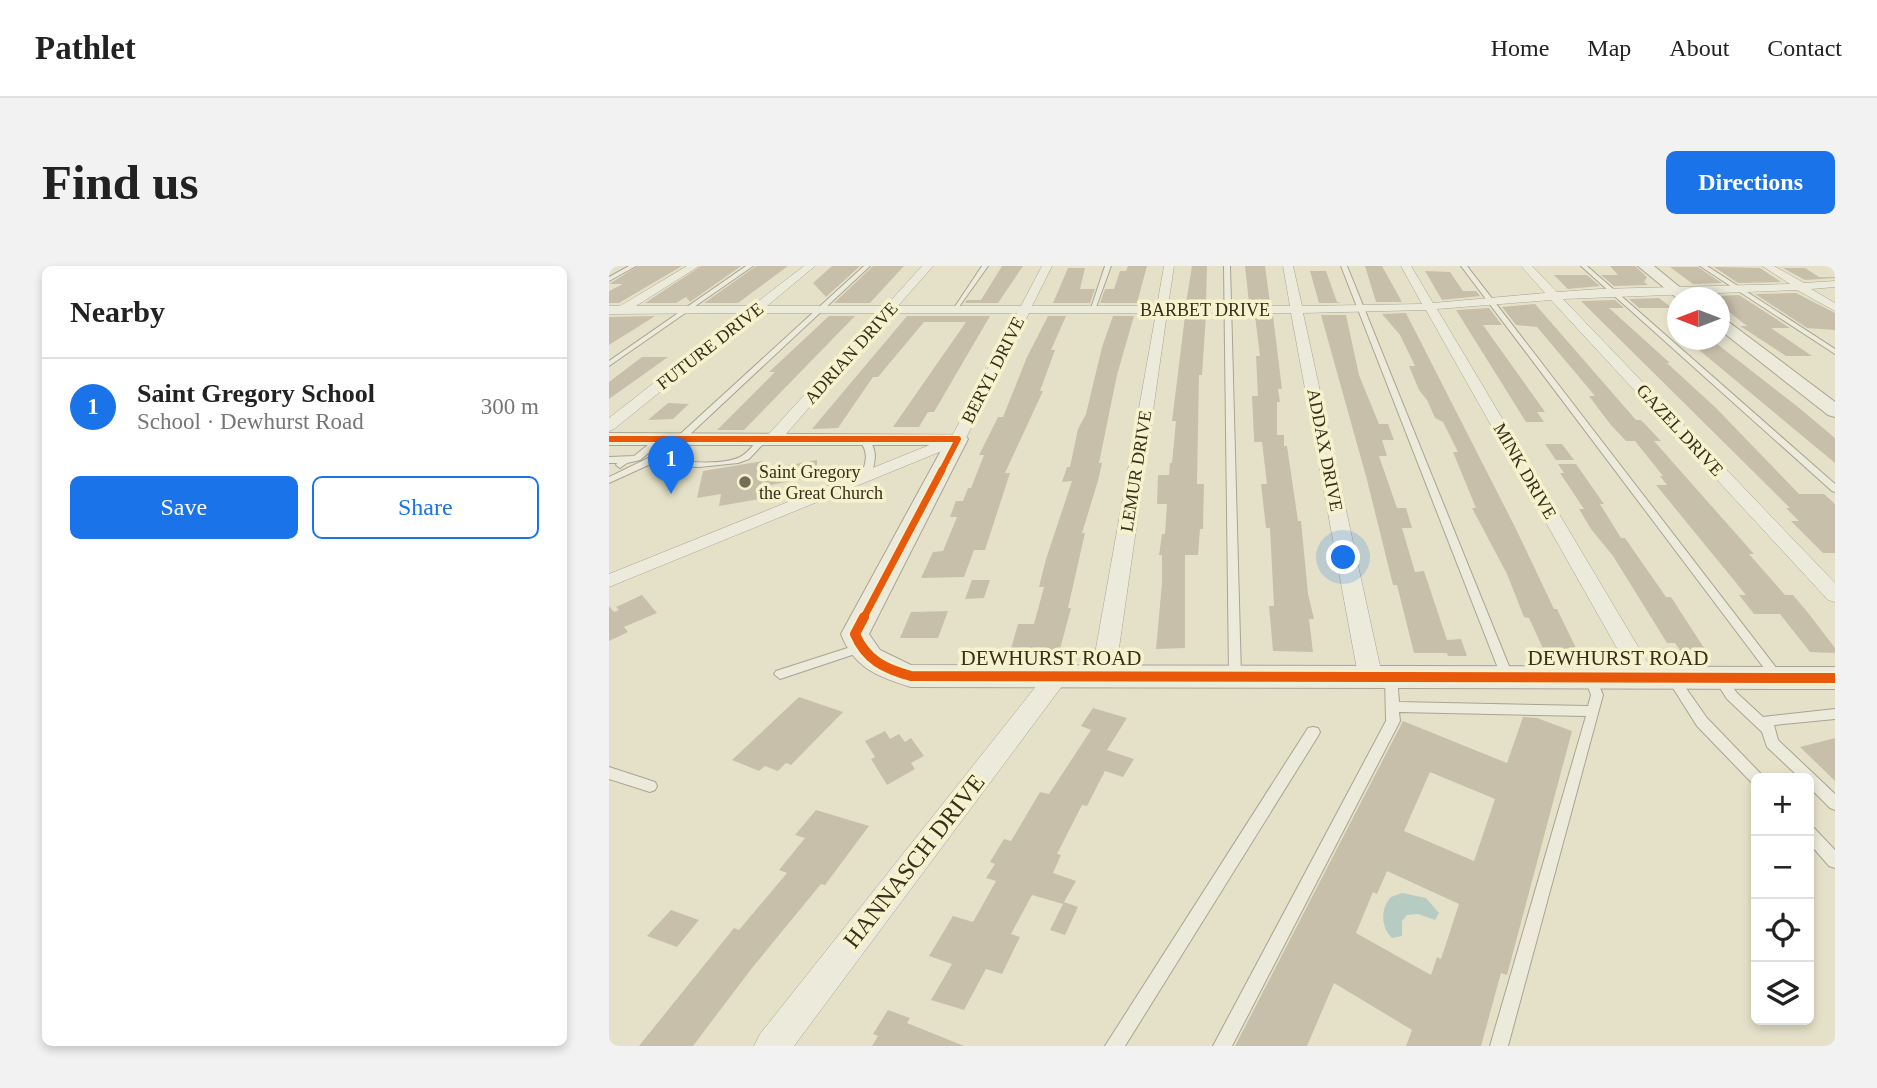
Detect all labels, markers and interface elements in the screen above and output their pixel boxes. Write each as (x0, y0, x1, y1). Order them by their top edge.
text: Pathlet (35, 30, 136, 66)
text: Home (1491, 35, 1549, 61)
text: Map (1587, 35, 1631, 61)
text: About (1669, 35, 1729, 61)
text: Contact (1767, 35, 1842, 61)
button: Directions (1666, 151, 1835, 214)
text: Find us (42, 155, 199, 210)
north arrow (1667, 287, 1730, 350)
text: Nearby (70, 295, 165, 328)
street label: FUTURE DRIVE (653, 298, 767, 394)
street label: ADRIAN DRIVE (800, 298, 902, 408)
street label: BARBET DRIVE (1140, 300, 1270, 320)
street label: BERYL DRIVE (958, 313, 1028, 427)
text: Saint Gregory School (137, 379, 375, 408)
street label: GAZEL DRIVE (1633, 380, 1727, 480)
street label: ADDAX DRIVE (1303, 387, 1347, 513)
text: 1 (87, 394, 99, 419)
text: 300 m (481, 394, 539, 419)
text: School · Dewhurst Road (137, 409, 364, 434)
street label: LEMUR DRIVE (1117, 409, 1155, 533)
street label: MINK DRIVE (1489, 419, 1561, 523)
pin: 1 (648, 436, 694, 494)
place label: Saint Gregory the Great Church (759, 462, 883, 503)
marker: Saint Gregory the Great Church (737, 474, 753, 490)
button: Save (70, 476, 298, 539)
button: Share (312, 476, 539, 539)
your location (1326, 540, 1360, 574)
street label: DEWHURST ROAD (960, 646, 1142, 670)
street label: DEWHURST ROAD (1527, 646, 1709, 670)
street label: HANNASCH DRIVE (838, 769, 990, 953)
map controls (1751, 773, 1814, 1025)
button: + (1751, 773, 1814, 836)
button: − (1751, 836, 1814, 899)
button: locate (1751, 899, 1814, 962)
button: layers (1751, 962, 1814, 1025)

